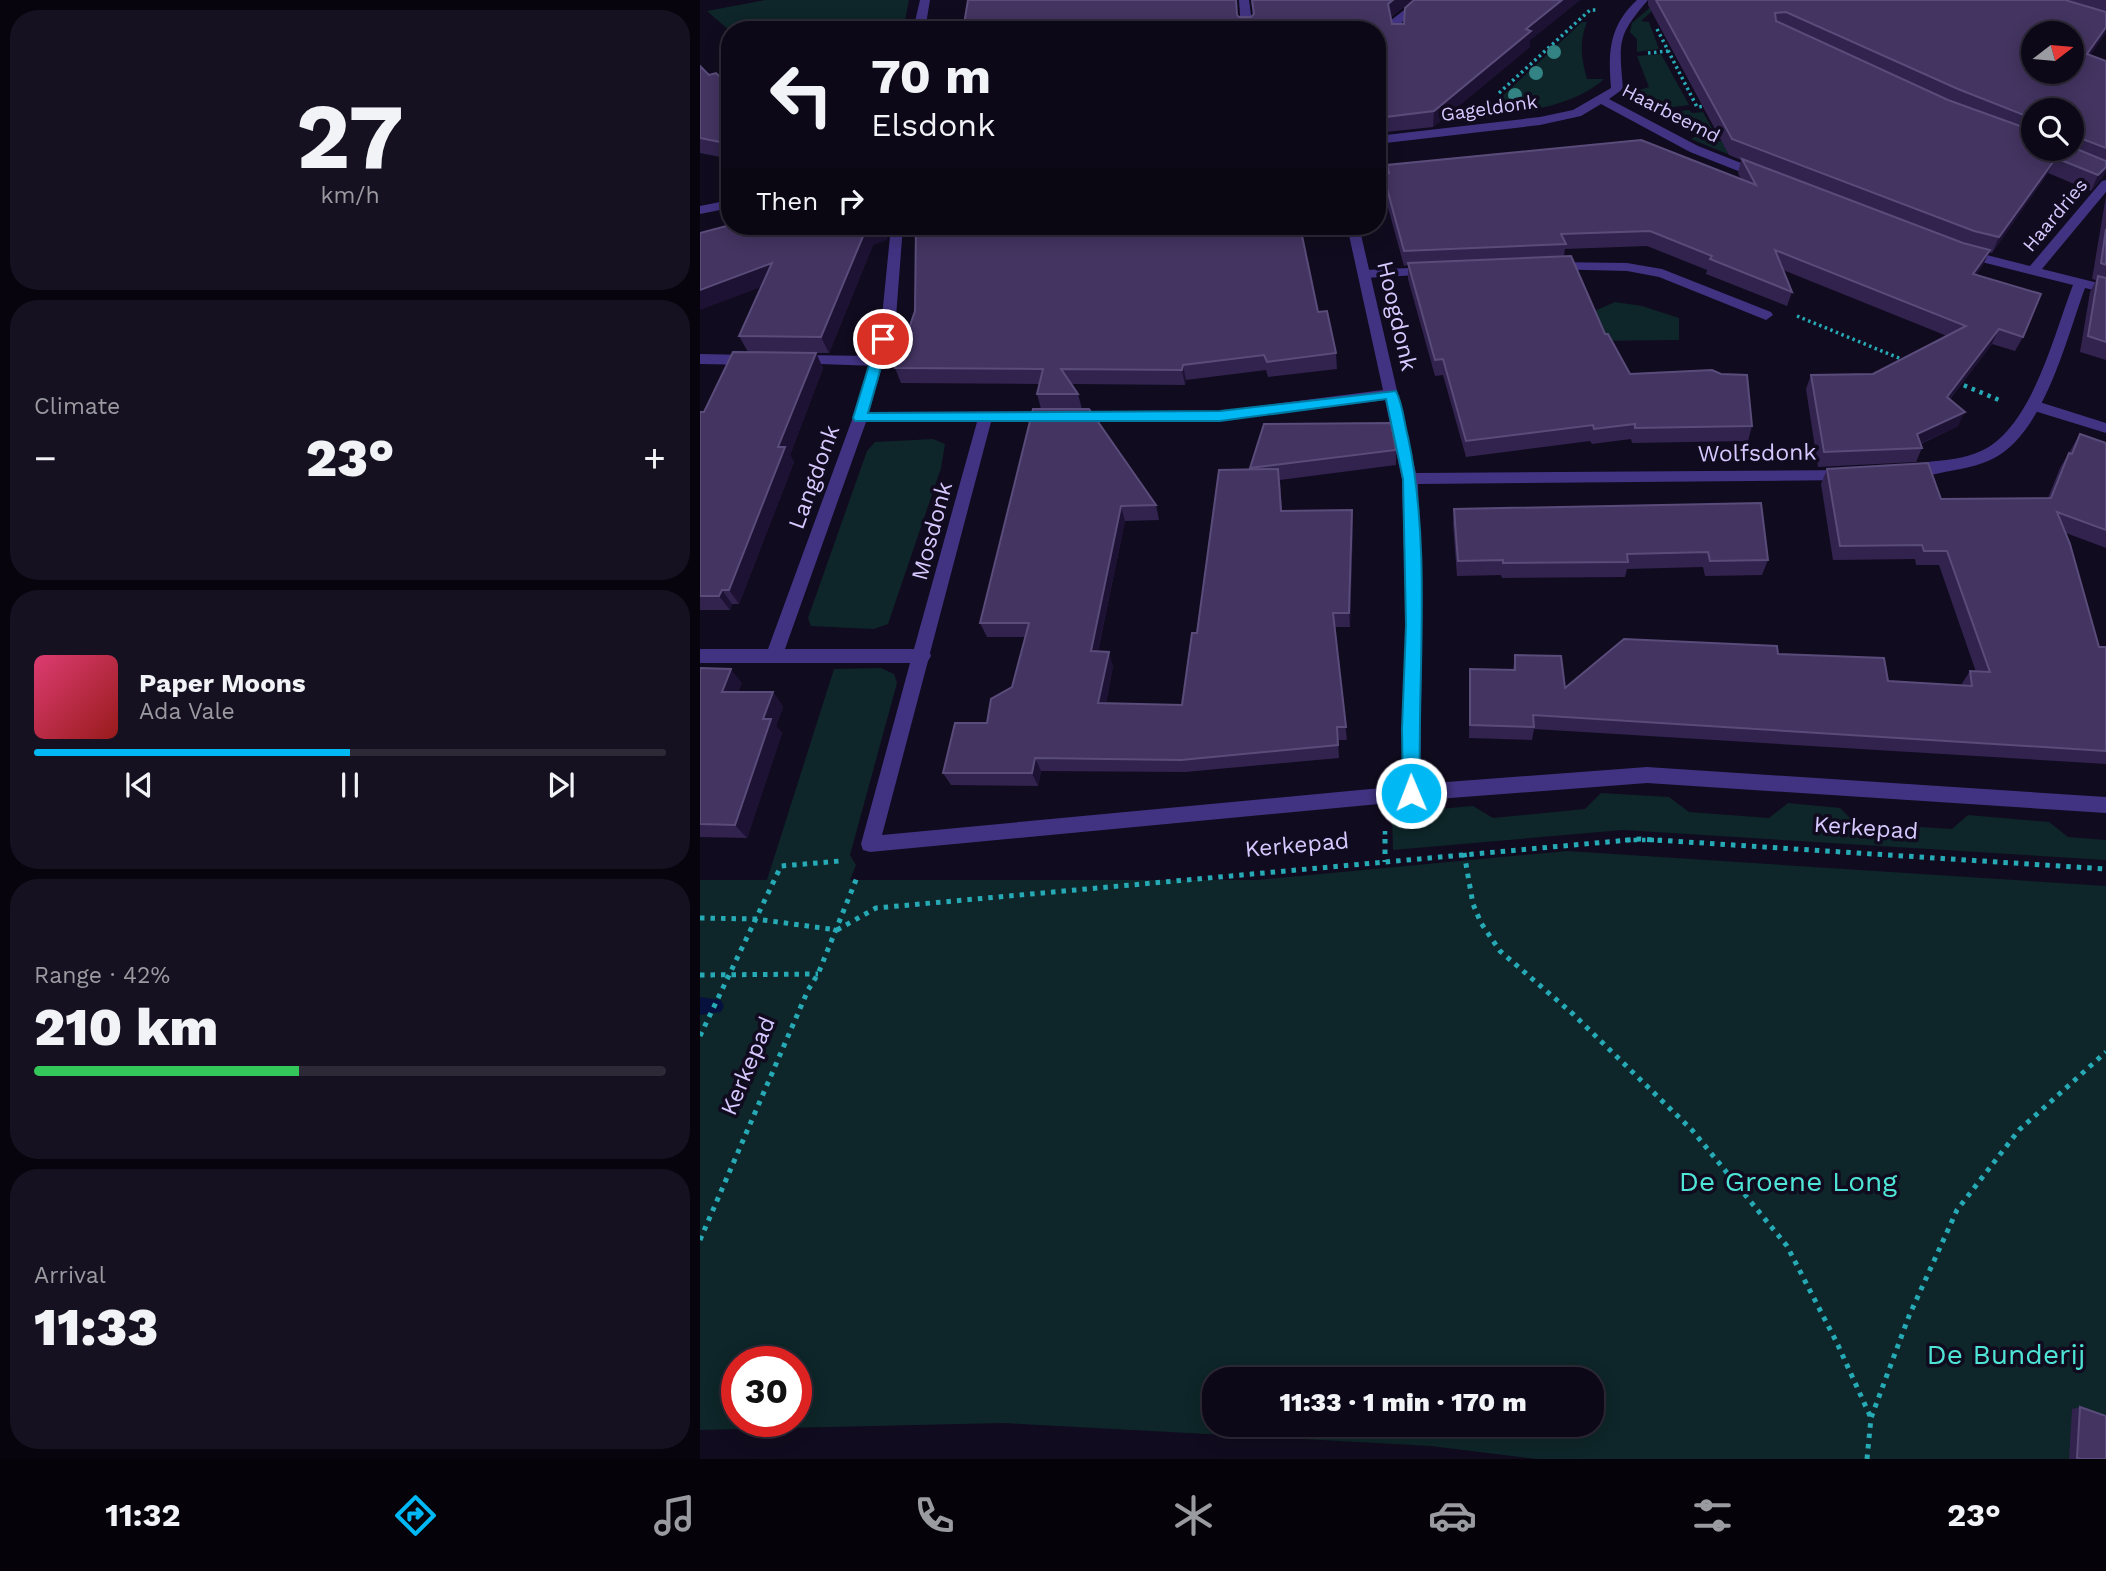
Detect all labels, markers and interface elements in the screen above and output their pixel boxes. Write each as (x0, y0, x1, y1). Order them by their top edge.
north arrow (2021, 21, 2084, 84)
map controls (2021, 21, 2084, 161)
text: 70 m (871, 47, 991, 105)
icon: left (756, 49, 847, 140)
street label: Haarbeemd (1618, 78, 1724, 148)
text: 27 (296, 83, 404, 190)
street label: Gageldonk (1439, 90, 1539, 126)
button: search (2021, 98, 2084, 161)
text: Elsdonk (871, 106, 995, 144)
street label: Haardries (2018, 174, 2092, 256)
text: km/h (320, 182, 380, 209)
icon: right (832, 182, 870, 220)
text: Then (756, 186, 818, 216)
street label: Hoogdonk (1371, 258, 1423, 374)
pin (853, 309, 913, 369)
icon: arrive (864, 320, 902, 358)
text: Climate (34, 393, 120, 420)
street label: Langdonk (783, 421, 845, 533)
text: 23° (306, 428, 394, 489)
text: − (34, 436, 57, 480)
text: + (643, 436, 666, 480)
street label: Wolfsdonk (1697, 438, 1817, 468)
street label: Mosdonk (906, 479, 958, 583)
text: Paper Moons (139, 668, 306, 698)
text: Ada Vale (139, 698, 235, 725)
position arrow (1374, 756, 1448, 830)
icon: previous (120, 766, 158, 804)
icon: pause (331, 766, 369, 804)
icon: next (542, 766, 580, 804)
street label: Kerkepad (1813, 811, 1919, 845)
street label: Kerkepad (1244, 827, 1350, 863)
text: Range · 42% (34, 962, 170, 989)
text: 210 km (34, 997, 218, 1058)
street label: Kerkepad (715, 1013, 781, 1119)
park label: De Groene Long (1679, 1165, 1897, 1198)
text: Arrival (34, 1262, 106, 1289)
text: 11:33 (34, 1297, 158, 1358)
park label: De Bunderij (1927, 1338, 2085, 1371)
speed limit sign: 30 (721, 1346, 812, 1437)
text: 11:33 · 1 min · 170 m (1279, 1387, 1527, 1417)
icon: directions (391, 1491, 440, 1540)
icon: music (650, 1491, 699, 1540)
icon: phone (910, 1491, 959, 1540)
icon: climate (1169, 1491, 1218, 1540)
icon: car (1428, 1491, 1477, 1540)
icon: filters (1688, 1491, 1737, 1540)
text: 11:32 (105, 1496, 180, 1534)
text: 23° (1947, 1496, 2001, 1534)

